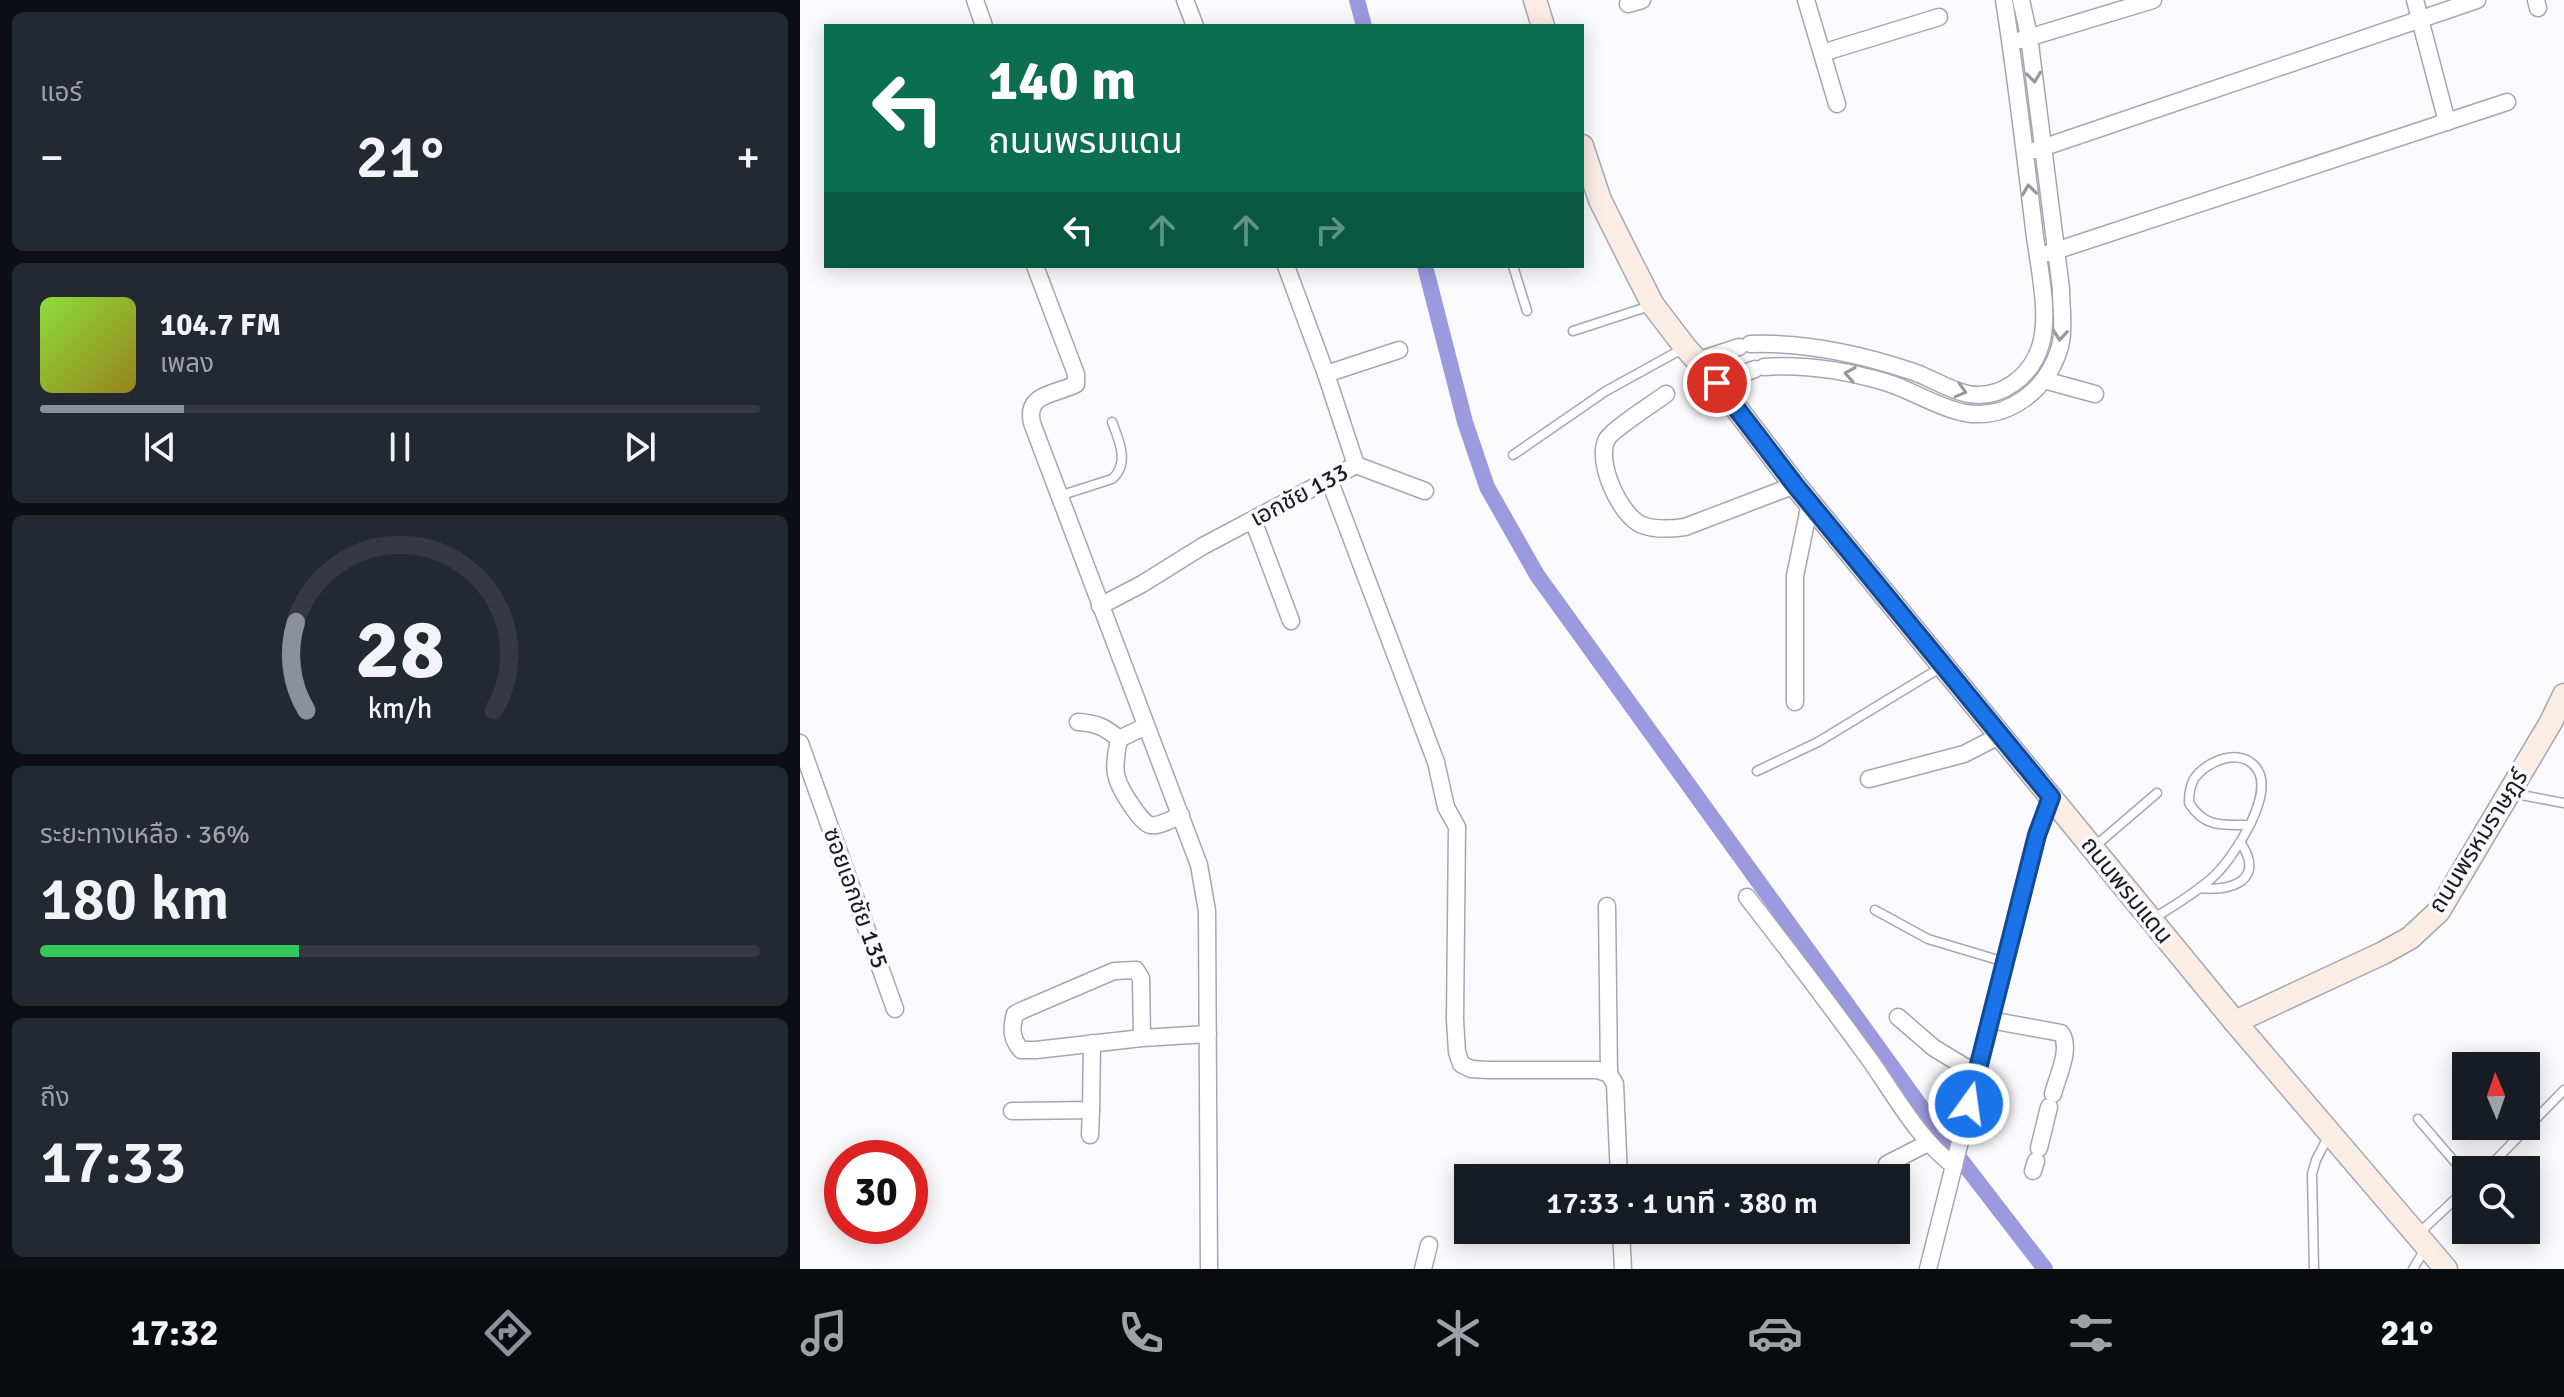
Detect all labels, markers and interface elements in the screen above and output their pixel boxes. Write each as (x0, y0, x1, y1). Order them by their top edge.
text: 140 m (988, 46, 1136, 115)
icon: left (856, 56, 960, 160)
one-way arrow (2025, 70, 2042, 84)
text: แอร์ (40, 77, 82, 109)
text: ถนนพรมแดน (988, 119, 1183, 164)
text: 21° (356, 121, 444, 195)
text: − (40, 131, 64, 185)
text: + (736, 131, 760, 185)
one-way arrow (2021, 183, 2038, 196)
icon: left (1056, 208, 1100, 252)
icon: ahead (1140, 208, 1184, 252)
icon: ahead (1224, 208, 1268, 252)
icon: right (1308, 208, 1352, 252)
text: 104.7 FM (160, 307, 281, 344)
one-way arrow (2052, 329, 2069, 342)
text: เพลง (160, 348, 214, 380)
pin (1683, 349, 1751, 417)
icon: arrive (1695, 361, 1739, 405)
one-way arrow (1843, 367, 1857, 384)
one-way arrow (1953, 381, 1967, 398)
icon: previous (138, 425, 182, 469)
icon: pause (378, 425, 422, 469)
icon: next (618, 425, 662, 469)
street label: เอกชัย 133 (1245, 457, 1353, 533)
text: 28 (355, 598, 445, 700)
text: km/h (368, 691, 432, 726)
street label: ถนนพรหมราษฎร์ (2422, 762, 2535, 919)
text: ระยะทางเหลือ · 36% (40, 819, 250, 851)
street label: ซอยเอกชัย 135 (817, 823, 895, 973)
street label: ถนนพรมแดน (2074, 830, 2180, 950)
text: 180 km (40, 863, 229, 937)
north arrow (2452, 1052, 2540, 1140)
map controls (2452, 1052, 2540, 1244)
position arrow (1927, 1062, 2011, 1146)
text: ถึง (40, 1082, 70, 1114)
text: 17:33 (40, 1126, 187, 1200)
speed limit sign: 30 (824, 1140, 928, 1244)
button: search (2452, 1156, 2540, 1244)
text: 17:33 · 1 นาที · 380 m (1546, 1185, 1818, 1222)
icon: directions (480, 1305, 536, 1361)
icon: music (796, 1305, 852, 1361)
icon: phone (1113, 1305, 1169, 1361)
icon: climate (1430, 1305, 1486, 1361)
icon: car (1747, 1305, 1803, 1361)
icon: filters (2063, 1305, 2119, 1361)
text: 17:32 (130, 1311, 219, 1356)
text: 21° (2380, 1311, 2434, 1356)

